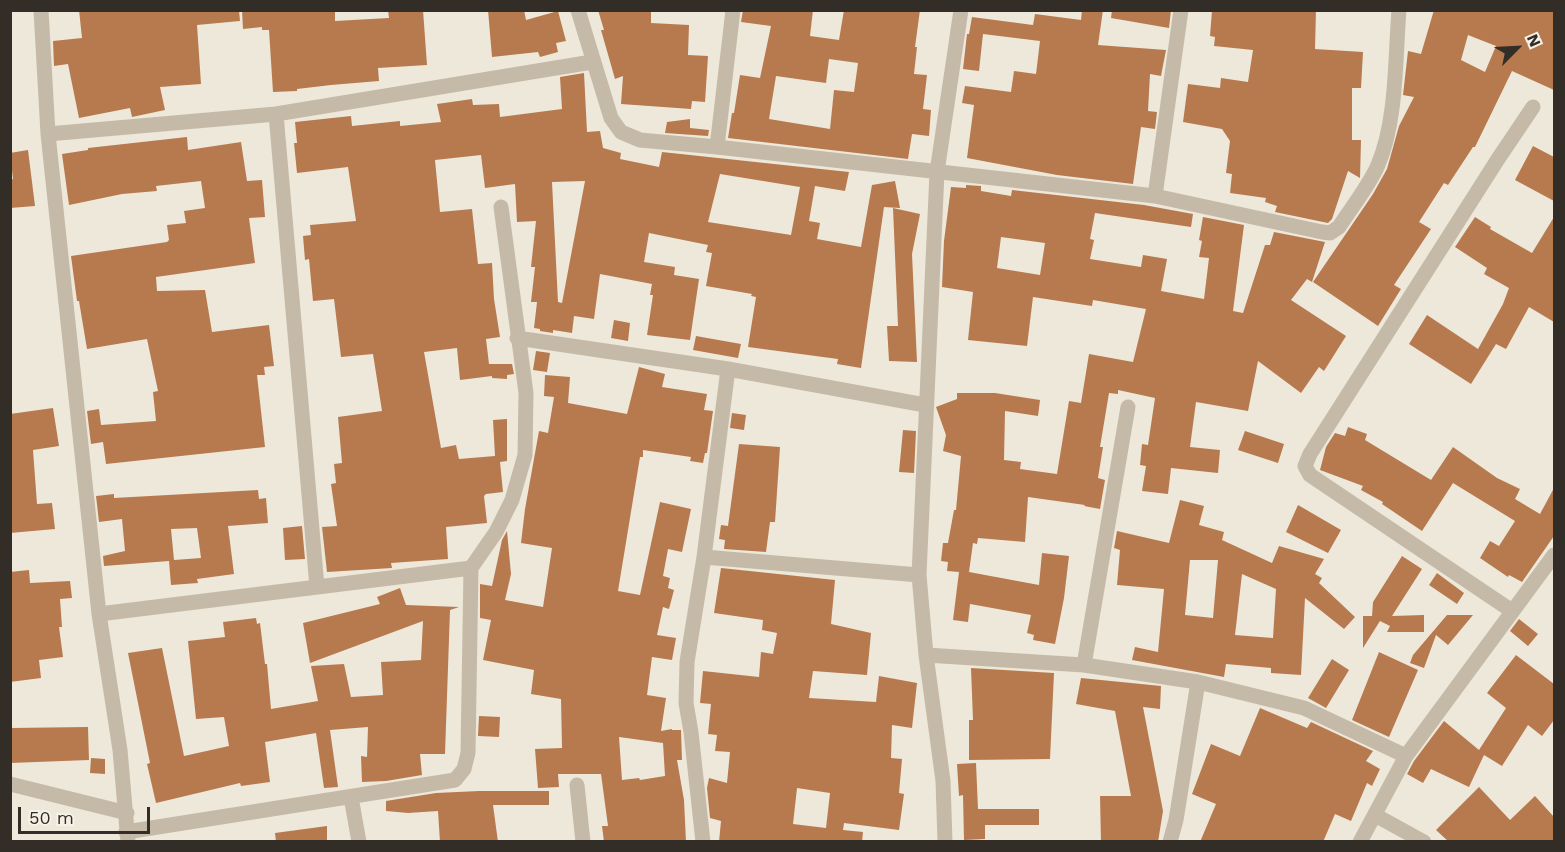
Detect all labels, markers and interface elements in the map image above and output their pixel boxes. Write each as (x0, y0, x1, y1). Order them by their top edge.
north arrow (1487, 18, 1547, 78)
text: N (1523, 31, 1545, 50)
scale bar (21, 795, 153, 833)
text: 50 m (29, 807, 74, 828)

